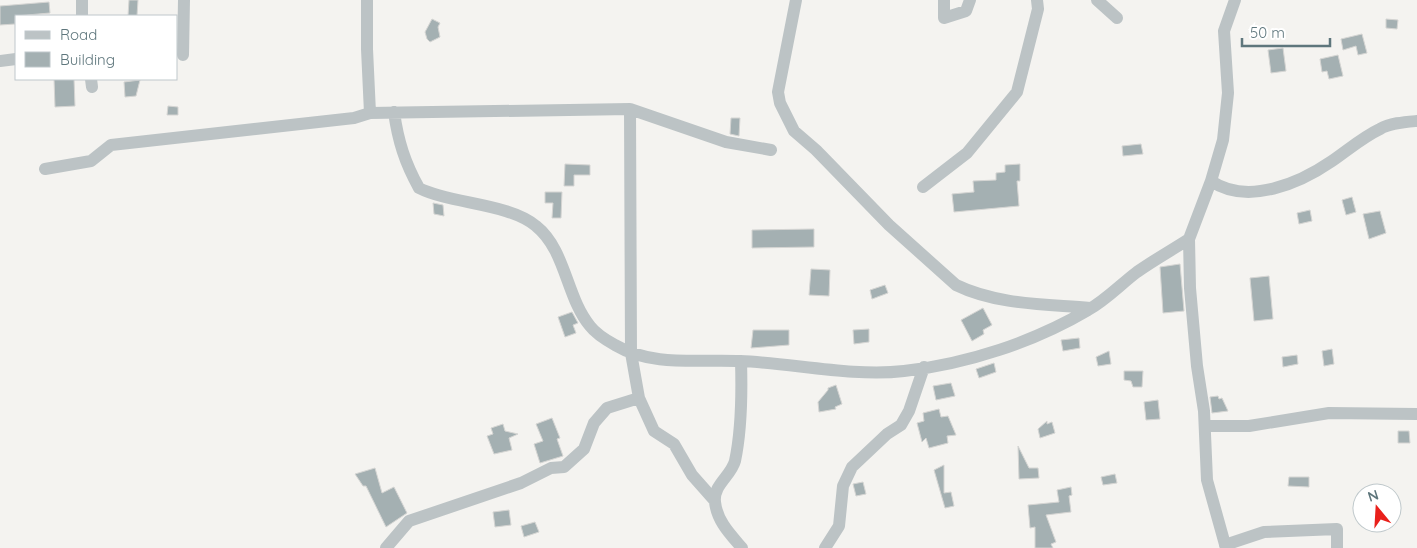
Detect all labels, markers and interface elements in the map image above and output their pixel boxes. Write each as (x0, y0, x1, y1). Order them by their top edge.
legend (15, 15, 178, 80)
scale bar (1242, 15, 1330, 47)
text: 50 m (1250, 23, 1285, 42)
text: Road (60, 25, 97, 44)
text: Building (60, 50, 115, 69)
north arrow (1352, 483, 1402, 533)
text: N (1365, 485, 1381, 506)

